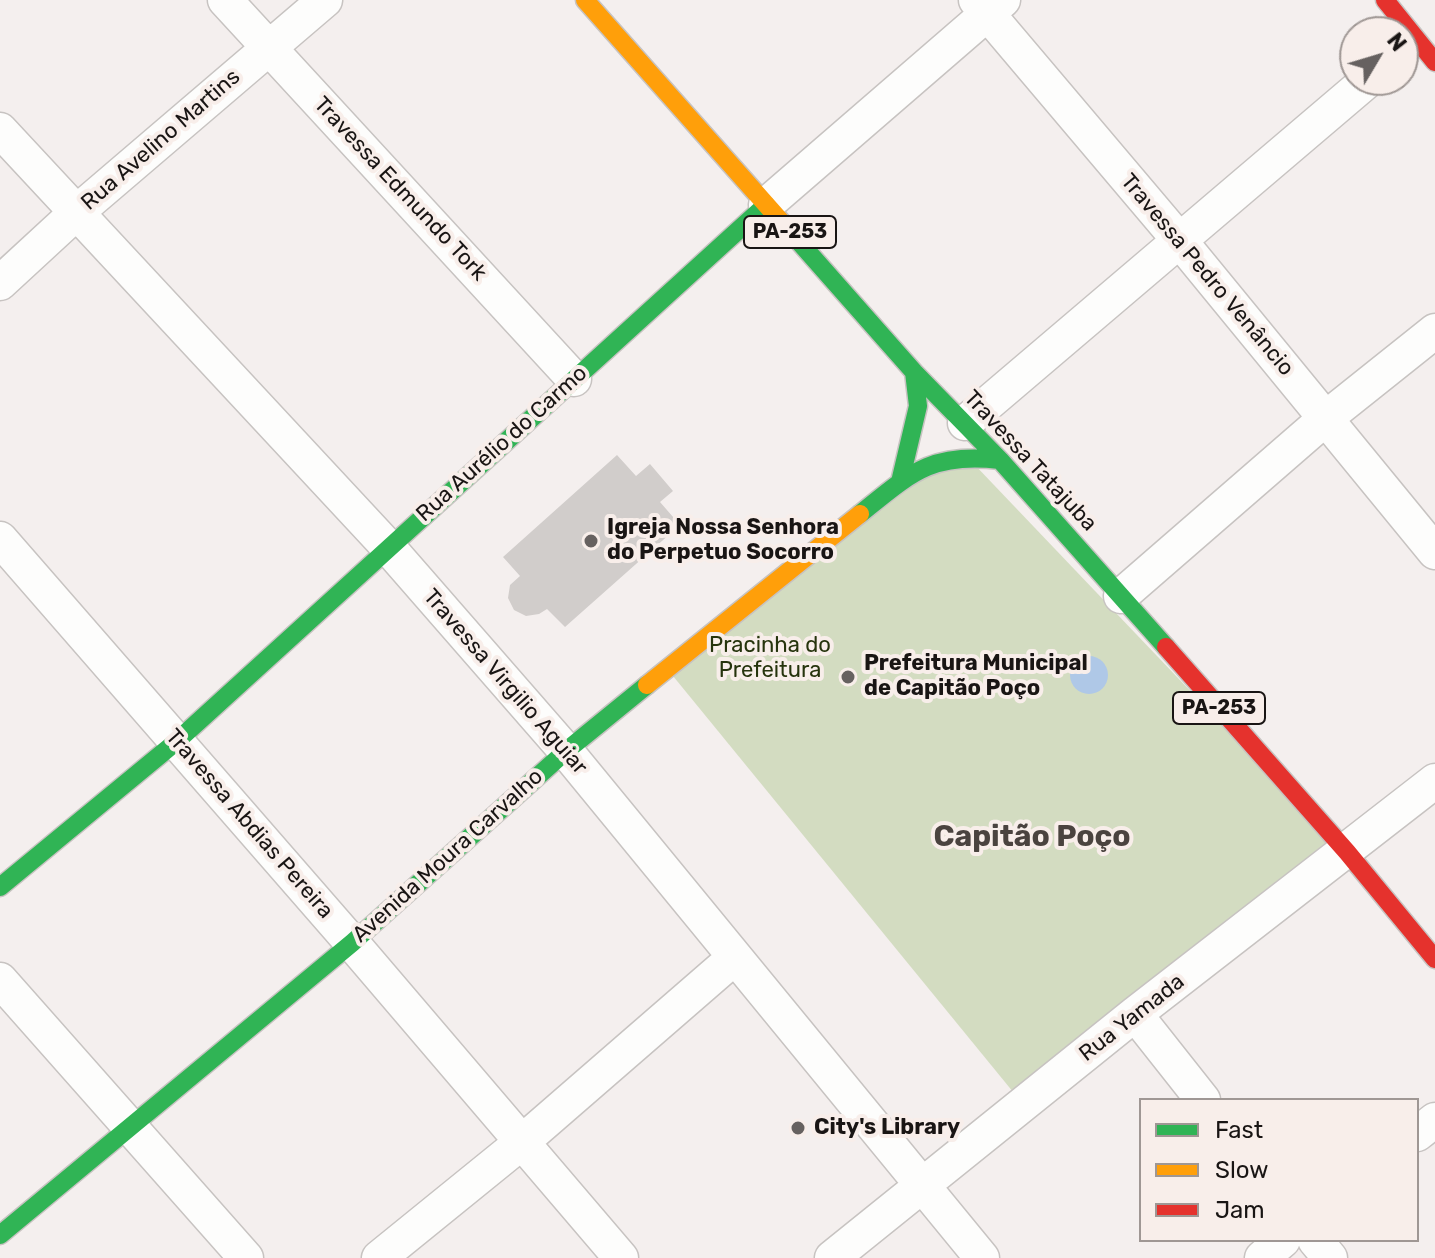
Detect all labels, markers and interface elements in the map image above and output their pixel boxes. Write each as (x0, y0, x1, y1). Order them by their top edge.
north arrow (1339, 16, 1419, 96)
text: N (1381, 28, 1412, 57)
street label: Rua Avelino Martins (76, 64, 246, 216)
street label: Travessa Edmundo Tork (308, 92, 492, 286)
street label: Travessa Pedro Venâncio (1115, 169, 1299, 381)
road number: PA-253 (744, 216, 836, 248)
street label: Rua Aurélio do Carmo (411, 360, 593, 528)
street label: Travessa Tatajuba (958, 385, 1102, 537)
place label: Igreja Nossa Senhora do Perpetuo Socorro (607, 515, 839, 566)
marker: Igreja Nossa Senhora do Perpetuo Socorro (582, 532, 600, 550)
street label: Travessa Virgilio Aguiar (417, 584, 593, 780)
park label: Pracinha do Prefeitura (709, 633, 831, 684)
place label: Prefeitura Municipal de Capitão Poço (864, 651, 1088, 702)
marker: Prefeitura Municipal de Capitão Poço (839, 668, 857, 686)
road number: PA-253 (1173, 692, 1265, 724)
street label: Travessa Abdias Pereira (159, 724, 339, 924)
street label: Avenida Moura Carvalho (347, 764, 549, 948)
district label: Capitão Poço (933, 819, 1131, 855)
street label: Rua Yamada (1074, 969, 1190, 1067)
legend (1139, 1098, 1419, 1242)
place label: City's Library (814, 1115, 960, 1141)
text: Fast (1215, 1116, 1263, 1144)
marker: City's Library (789, 1119, 807, 1137)
text: Slow (1215, 1156, 1268, 1184)
text: Jam (1215, 1196, 1265, 1224)

